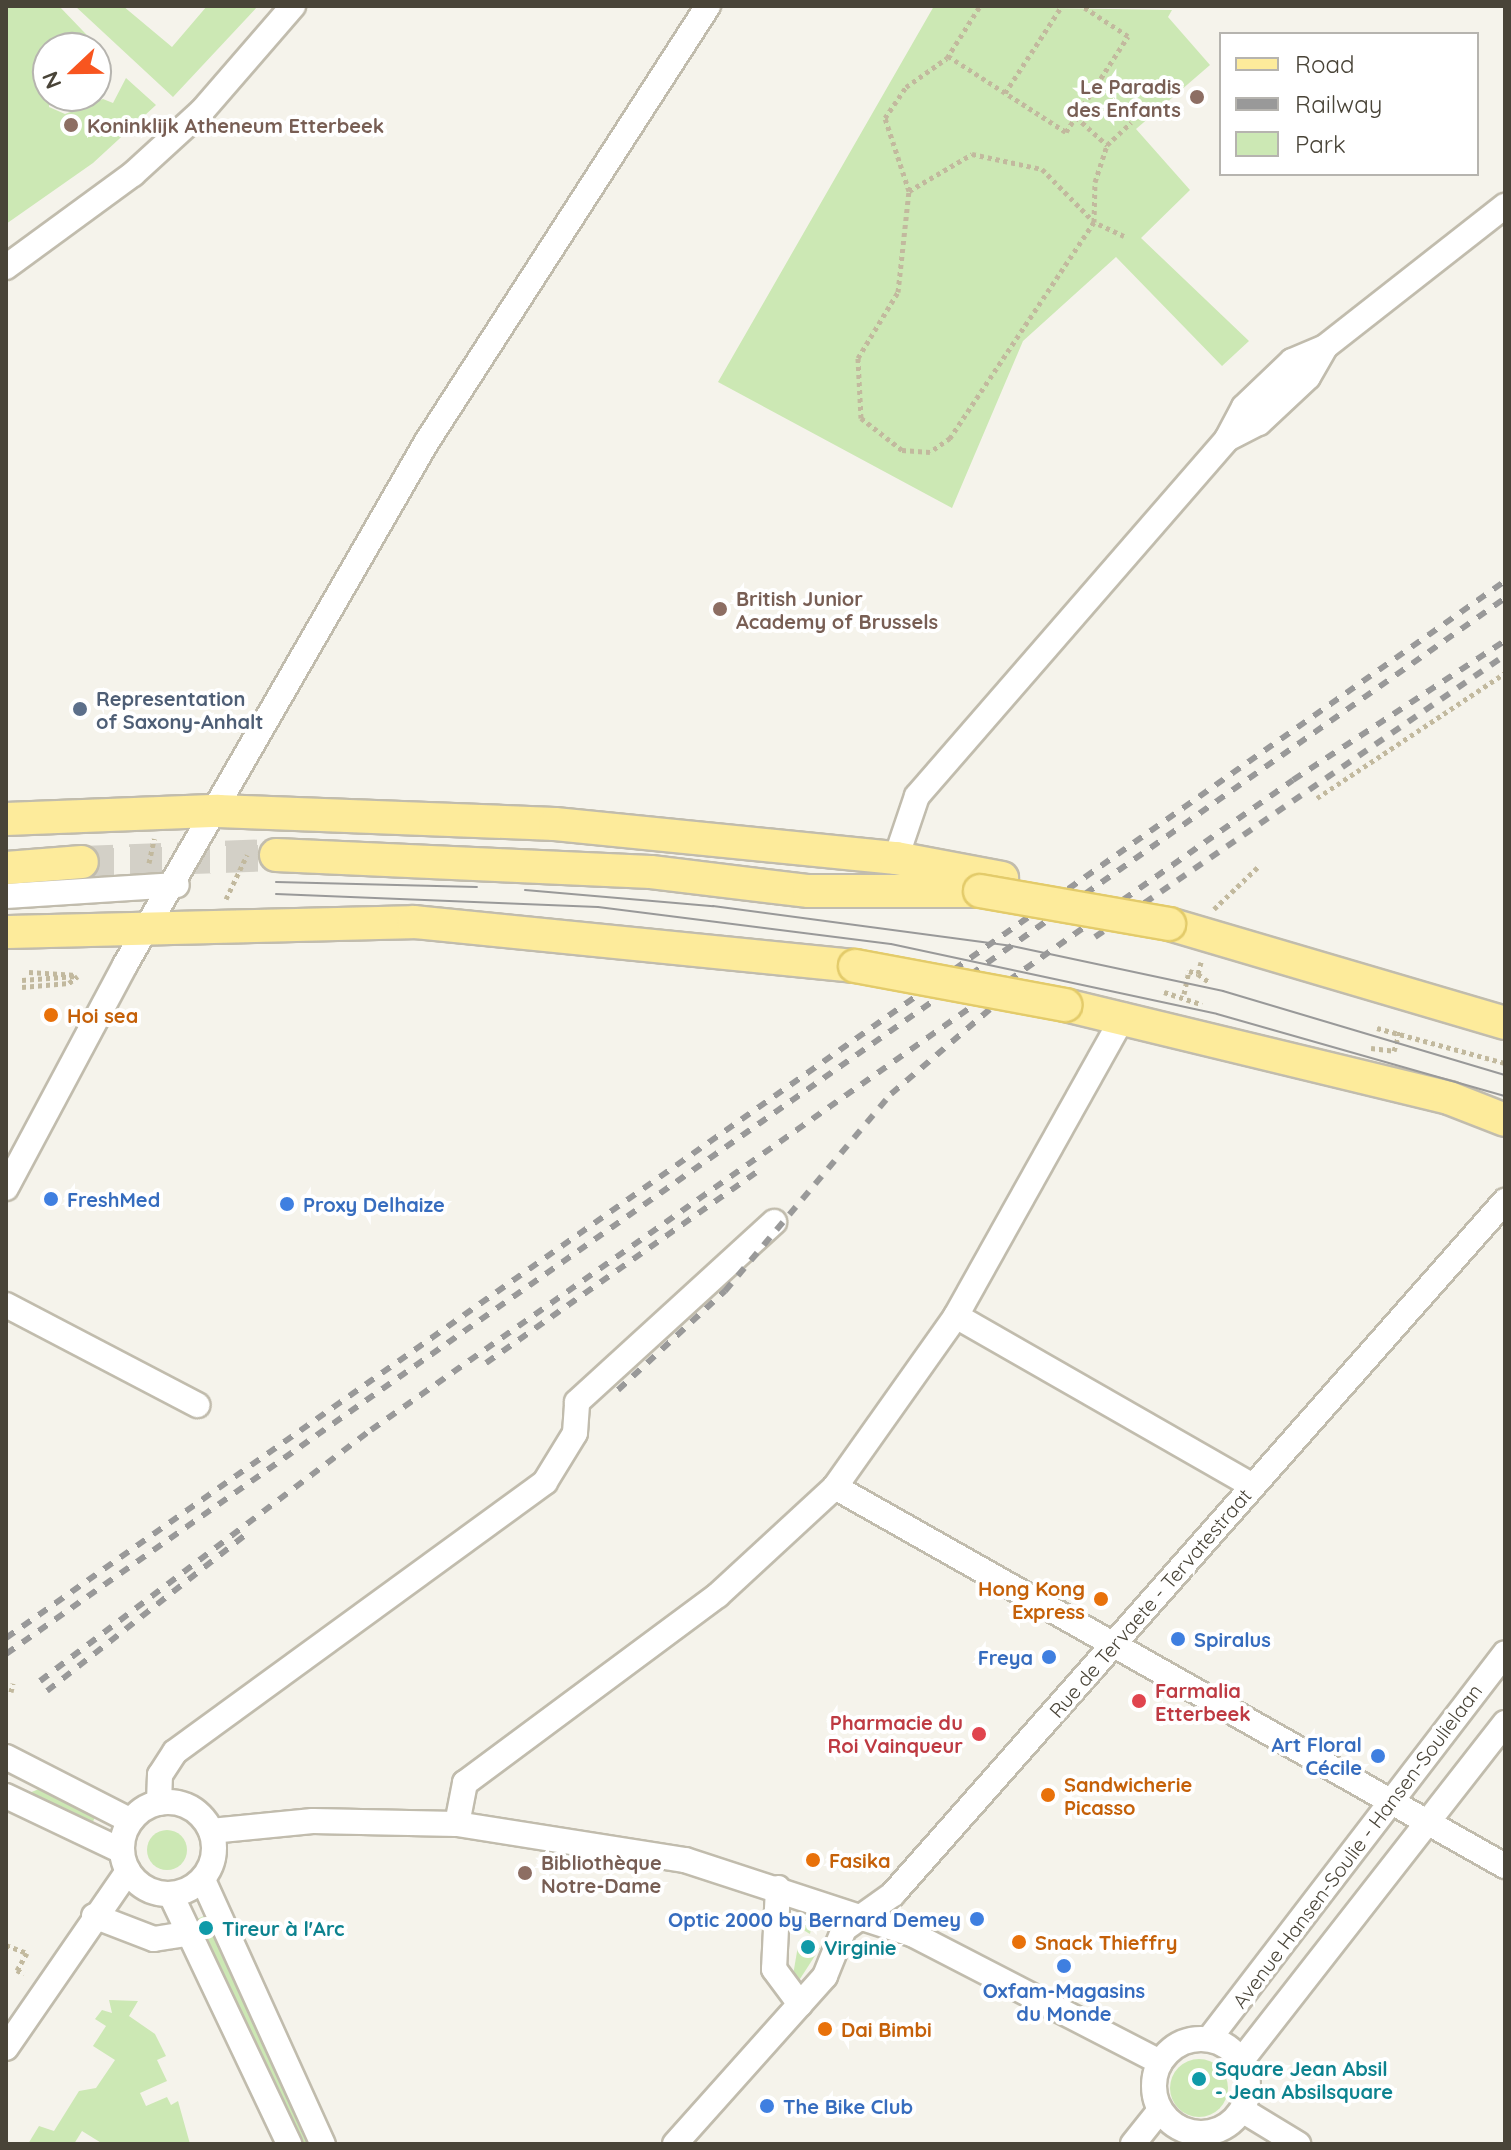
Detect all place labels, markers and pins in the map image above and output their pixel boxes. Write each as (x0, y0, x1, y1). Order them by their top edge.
place label: Le Paradis des Enfants (1067, 74, 1181, 121)
marker: Le Paradis des Enfants (1188, 88, 1206, 106)
place label: Koninklijk Atheneum Etterbeek (87, 113, 384, 137)
marker: Koninklijk Atheneum Etterbeek (62, 116, 80, 134)
place label: British Junior Academy of Brussels (736, 586, 938, 633)
marker: British Junior Academy of Brussels (711, 600, 729, 618)
place label: Representation of Saxony-Anhalt (96, 686, 264, 733)
marker: Representation of Saxony-Anhalt (71, 700, 89, 718)
place label: Hoi sea (67, 1003, 138, 1027)
marker: Hoi sea (42, 1006, 60, 1024)
place label: FreshMed (67, 1187, 160, 1211)
marker: FreshMed (42, 1190, 60, 1208)
place label: Proxy Delhaize (303, 1192, 445, 1216)
marker: Proxy Delhaize (278, 1195, 296, 1213)
place label: Hong Kong Express (978, 1576, 1085, 1623)
marker: Hong Kong Express (1092, 1590, 1110, 1608)
place label: Spiralus (1194, 1627, 1271, 1651)
marker: Spiralus (1169, 1630, 1187, 1648)
place label: Freya (978, 1645, 1033, 1669)
marker: Freya (1040, 1648, 1058, 1666)
place label: Farmalia Etterbeek (1155, 1678, 1251, 1725)
marker: Farmalia Etterbeek (1130, 1692, 1148, 1710)
place label: Pharmacie du Roi Vainqueur (828, 1710, 963, 1757)
marker: Pharmacie du Roi Vainqueur (970, 1725, 988, 1743)
place label: Art Floral Cécile (1271, 1732, 1362, 1779)
marker: Art Floral Cécile (1369, 1747, 1387, 1765)
place label: Sandwicherie Picasso (1064, 1772, 1192, 1819)
marker: Sandwicherie Picasso (1039, 1786, 1057, 1804)
place label: Fasika (829, 1848, 891, 1872)
place label: Bibliothèque Notre-Dame (541, 1850, 662, 1897)
marker: Fasika (804, 1851, 822, 1869)
marker: Bibliothèque Notre-Dame (516, 1864, 534, 1882)
place label: Optic 2000 by Bernard Demey (668, 1907, 961, 1931)
marker: Optic 2000 by Bernard Demey (968, 1910, 986, 1928)
place label: Tireur à l'Arc (222, 1916, 345, 1940)
marker: Tireur à l'Arc (197, 1919, 215, 1937)
place label: Snack Thieffry (1035, 1930, 1177, 1954)
marker: Snack Thieffry (1010, 1933, 1028, 1951)
place label: Virginie (824, 1935, 897, 1959)
marker: Virginie (799, 1938, 817, 1956)
marker: Oxfam-Magasins du Monde (1055, 1957, 1073, 1975)
place label: Oxfam-Magasins du Monde (983, 1978, 1145, 2025)
place label: Dai Bimbi (841, 2017, 932, 2041)
marker: Dai Bimbi (816, 2020, 834, 2038)
place label: Square Jean Absil - Jean Absilsquare (1215, 2056, 1393, 2103)
marker: Square Jean Absil - Jean Absilsquare (1190, 2070, 1208, 2088)
place label: The Bike Club (783, 2094, 913, 2118)
marker: The Bike Club (758, 2097, 776, 2115)

